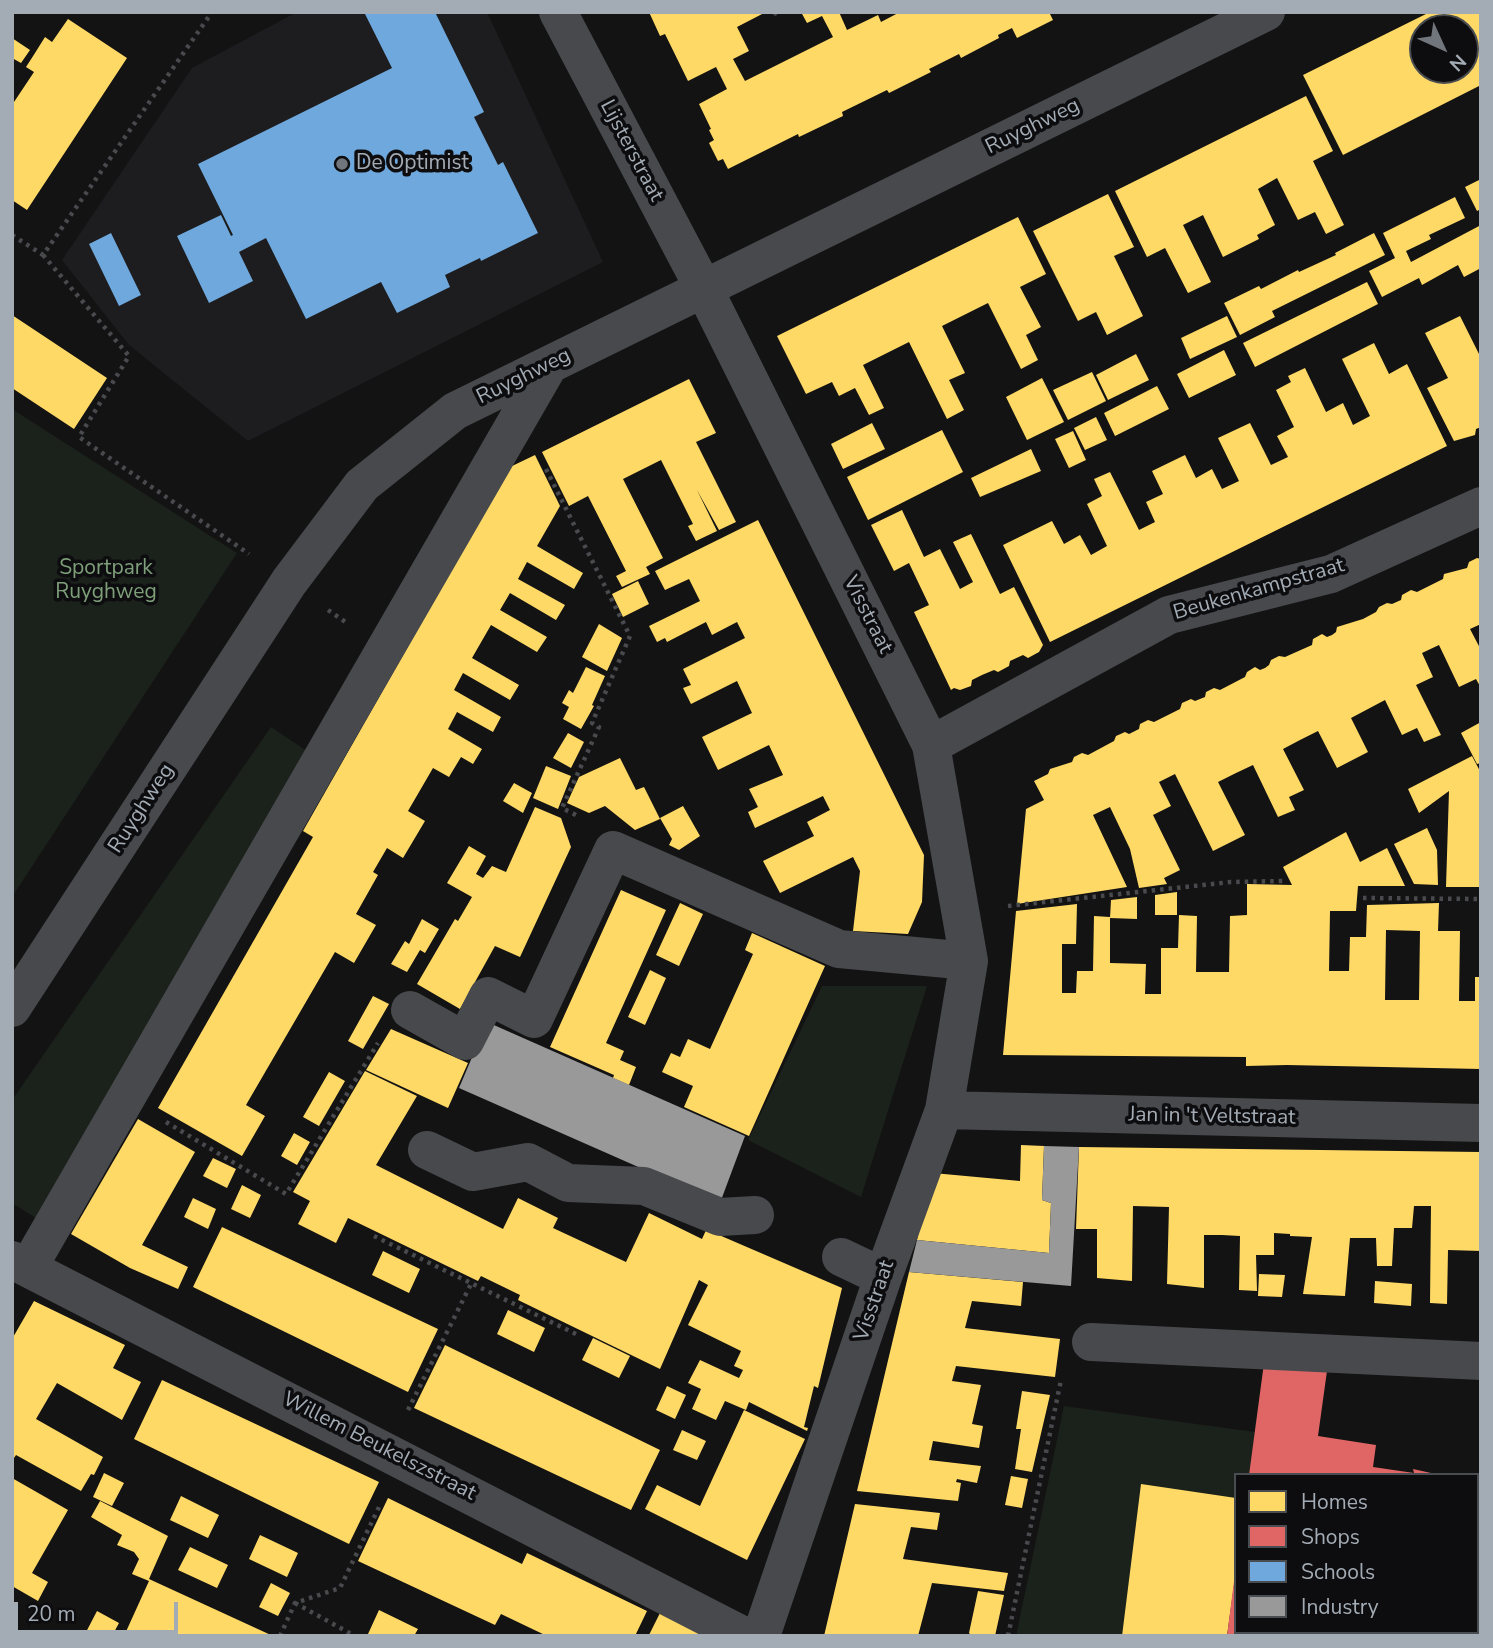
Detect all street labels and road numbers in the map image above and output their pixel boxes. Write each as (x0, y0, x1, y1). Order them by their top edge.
street label: Ruyghweg (982, 93, 1084, 161)
street label: Lijsterstraat (594, 96, 668, 206)
street label: Ruyghweg (473, 343, 575, 411)
street label: Beukenkampstraat (1171, 554, 1347, 626)
street label: Visstraat (837, 572, 897, 658)
street label: Ruyghweg (104, 760, 180, 858)
street label: Jan in 't Veltstraat (1128, 1103, 1296, 1131)
street label: Visstraat (849, 1257, 901, 1345)
street label: Willem Beukelszstraat (278, 1387, 480, 1507)

